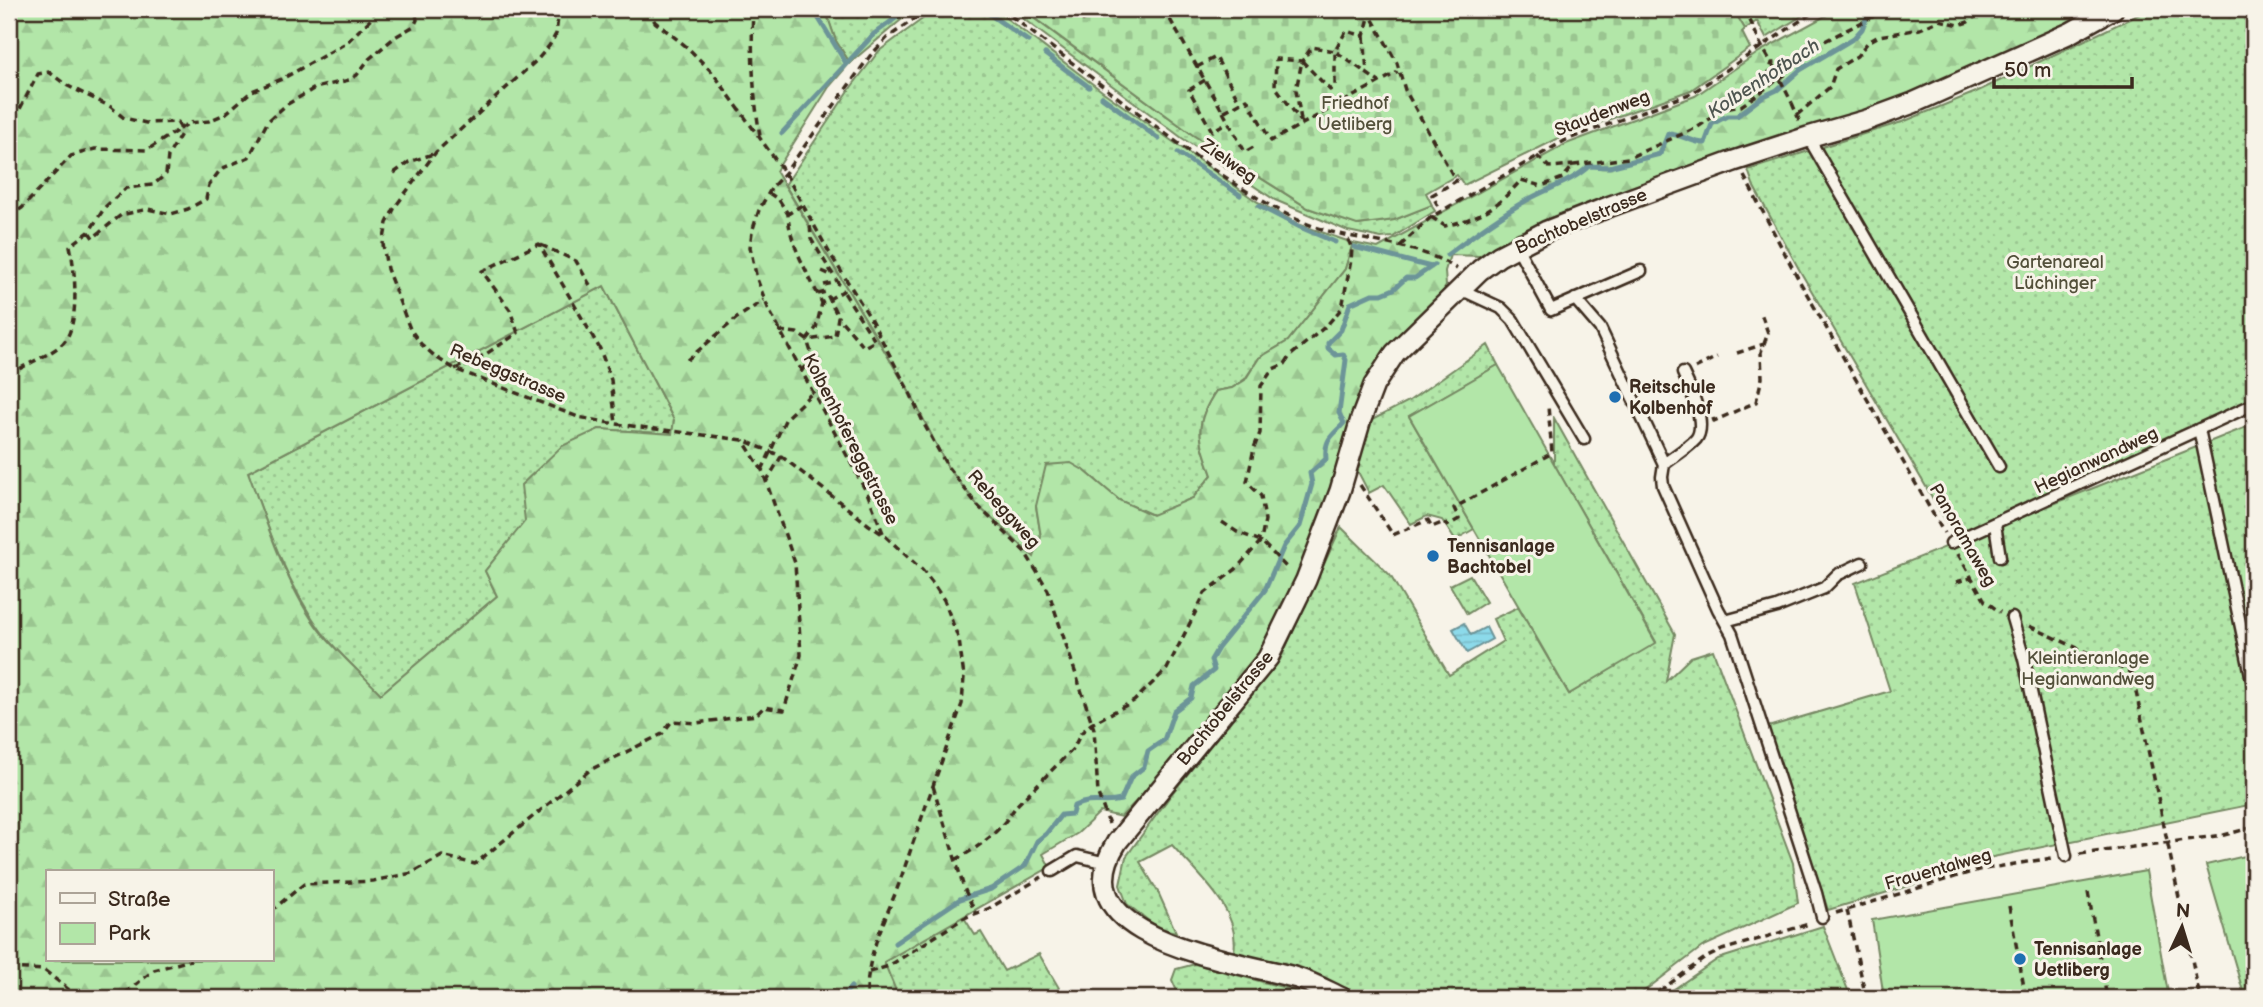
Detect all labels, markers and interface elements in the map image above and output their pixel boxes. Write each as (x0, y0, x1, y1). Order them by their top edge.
water label: Kolbenhofbach (1703, 34, 1824, 124)
scale bar (1994, 46, 2132, 90)
text: 50 m (2004, 58, 2051, 83)
street label: Staudenweg (1552, 86, 1653, 141)
park label: Friedhof Uetliberg (1318, 93, 1392, 135)
street label: Zielweg (1196, 134, 1261, 188)
street label: Bachtobelstrasse (1512, 184, 1651, 259)
park label: Gartenareal Lüchinger (2006, 252, 2104, 294)
street label: Rebeggstrasse (446, 340, 569, 408)
street label: Kolbenhofereggstrasse (798, 350, 903, 529)
place label: Reitschule Kolbenhof (1629, 377, 1716, 419)
marker: Reitschule Kolbenhof (1607, 389, 1623, 405)
street label: Hegianwandweg (2031, 423, 2161, 498)
street label: Rebeggweg (963, 466, 1044, 553)
street label: Panoramaweg (1925, 480, 2001, 591)
place label: Tennisanlage Bachtobel (1447, 536, 1555, 578)
marker: Tennisanlage Bachtobel (1425, 548, 1441, 564)
street label: Bachtobelstrasse (1173, 647, 1278, 770)
park label: Kleintieranlage Hegianwandweg (2021, 648, 2155, 690)
street label: Frauentalweg (1882, 844, 1994, 895)
legend (46, 870, 273, 962)
text: Straße (108, 887, 170, 912)
north arrow (2148, 892, 2218, 962)
text: N (2175, 900, 2191, 924)
text: Park (108, 921, 151, 946)
place label: Tennisanlage Uetliberg (2034, 939, 2142, 981)
marker: Tennisanlage Uetliberg (2012, 951, 2028, 967)

